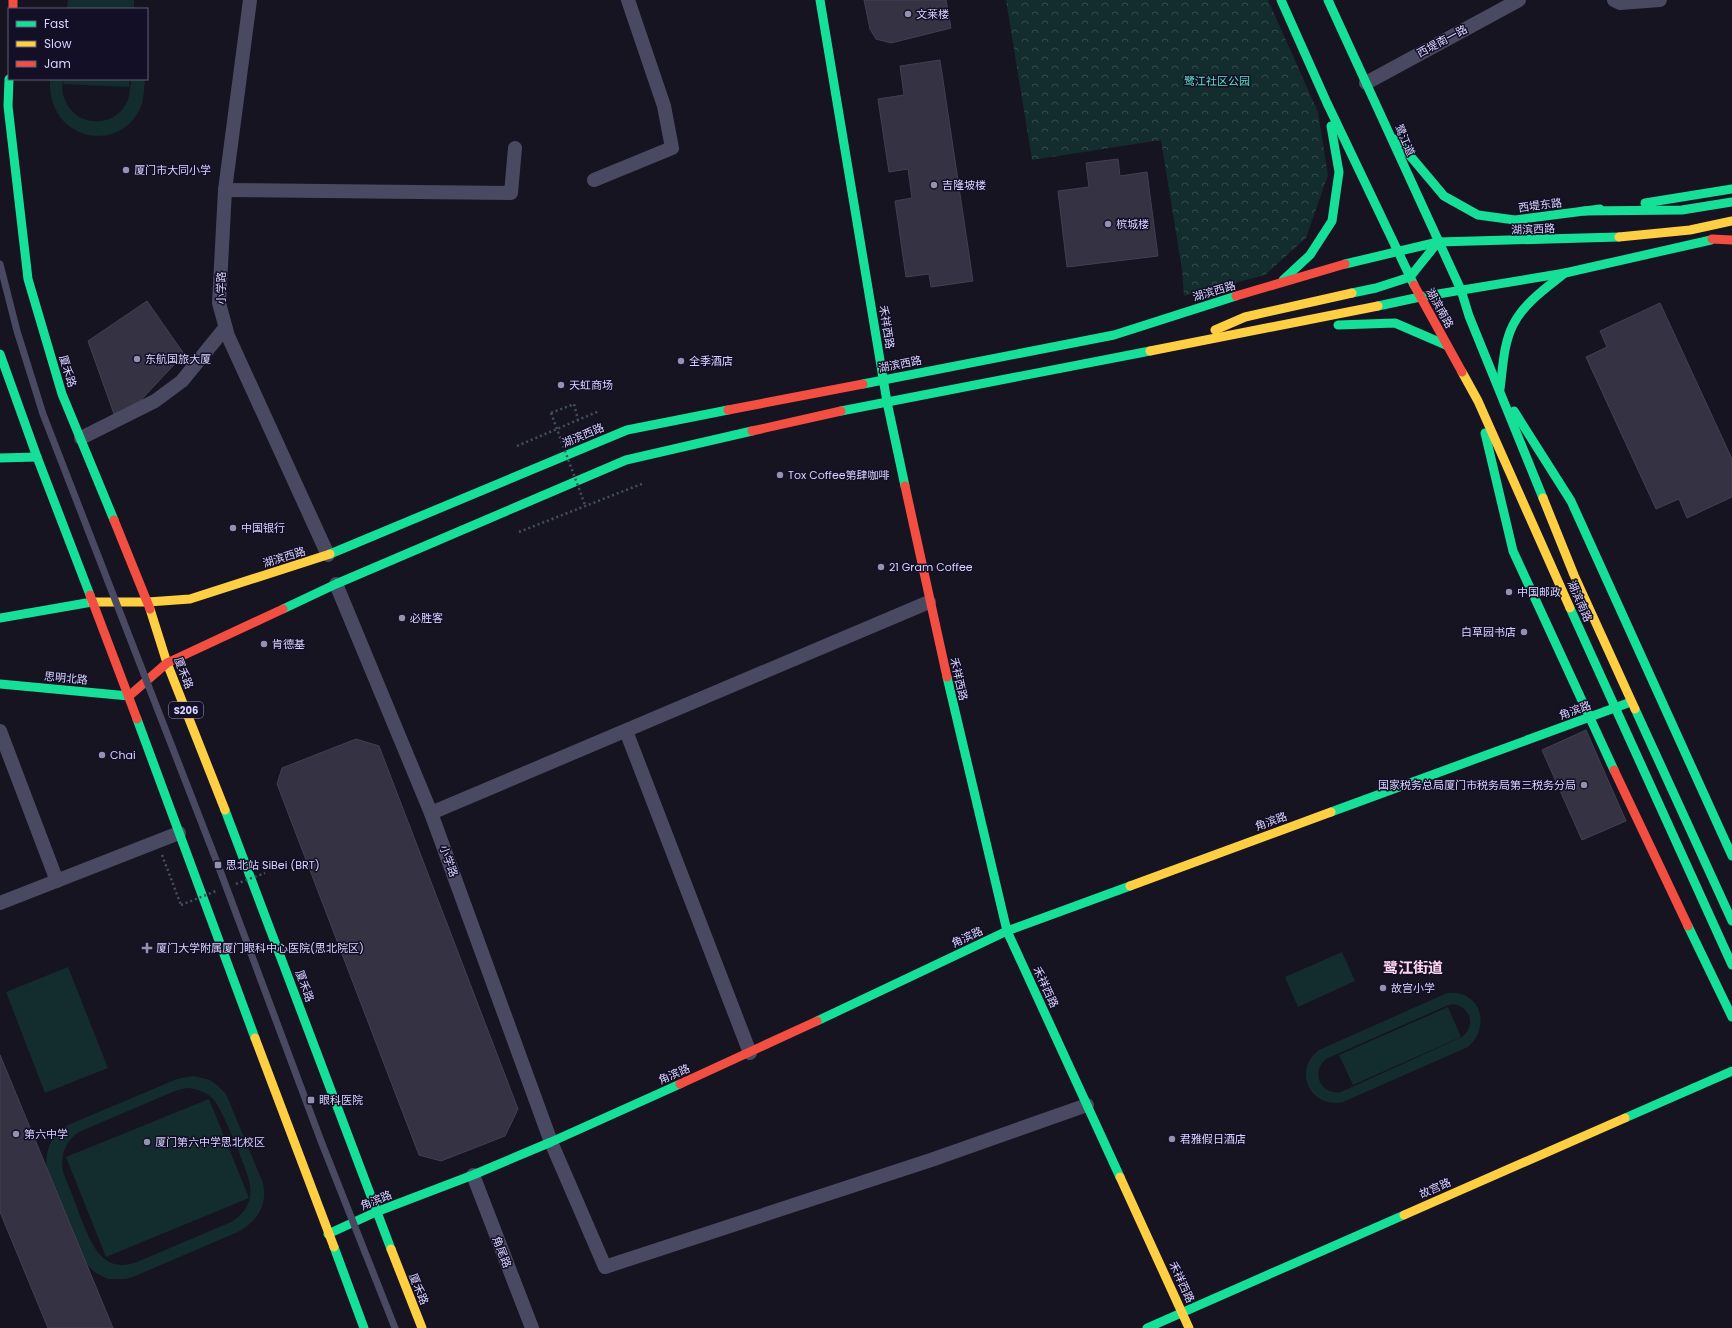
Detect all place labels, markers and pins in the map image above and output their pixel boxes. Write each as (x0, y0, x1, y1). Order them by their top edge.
place label: 文莱楼 (916, 6, 949, 22)
marker: 文莱楼 (903, 9, 913, 19)
place label: 厦门市大同小学 (134, 162, 211, 178)
marker: 厦门市大同小学 (121, 165, 131, 175)
place label: 吉隆坡楼 (942, 177, 986, 193)
marker: 吉隆坡楼 (929, 180, 939, 190)
place label: 槟城楼 (1116, 216, 1149, 232)
marker: 槟城楼 (1103, 219, 1113, 229)
place label: 东航国旅大厦 (145, 351, 211, 367)
place label: 全季酒店 (689, 353, 733, 369)
marker: 东航国旅大厦 (132, 354, 142, 364)
marker: 全季酒店 (676, 356, 686, 366)
place label: 天虹商场 (569, 377, 613, 393)
marker: 天虹商场 (556, 380, 566, 390)
place label: Tox Coffee第肆咖啡 (788, 467, 890, 483)
marker: Tox Coffee第肆咖啡 (775, 470, 785, 480)
place label: 中国银行 (241, 520, 285, 536)
marker: 中国银行 (228, 523, 238, 533)
place label: 21 Gram Coffee (889, 559, 973, 575)
marker: 21 Gram Coffee (876, 562, 886, 572)
place label: 中国邮政 (1517, 584, 1561, 600)
marker: 中国邮政 (1504, 587, 1514, 597)
place label: 必胜客 (410, 610, 443, 626)
marker: 必胜客 (397, 613, 407, 623)
place label: 白草园书店 (1461, 624, 1516, 640)
marker: 白草园书店 (1519, 627, 1529, 637)
place label: 肯德基 (272, 636, 305, 652)
marker: 肯德基 (259, 639, 269, 649)
place label: Chai (110, 747, 136, 763)
marker: Chai (97, 750, 107, 760)
place label: 国家税务总局厦门市税务局第三税务分局 (1378, 777, 1576, 793)
marker: 国家税务总局厦门市税务局第三税务分局 (1579, 780, 1589, 790)
place label: 思北站 SiBei (BRT) (226, 857, 320, 873)
marker: 思北站 SiBei (BRT) (213, 860, 223, 870)
place label: 厦门大学附属厦门眼科中心医院(思北院区) (156, 940, 364, 956)
marker: 厦门大学附属厦门眼科中心医院(思北院区) (141, 942, 153, 954)
place label: 故宫小学 (1391, 980, 1435, 996)
marker: 故宫小学 (1378, 983, 1388, 993)
place label: 眼科医院 (319, 1092, 363, 1108)
marker: 眼科医院 (306, 1095, 316, 1105)
place label: 第六中学 (24, 1126, 68, 1142)
marker: 第六中学 (11, 1129, 21, 1139)
place label: 君雅假日酒店 (1180, 1131, 1246, 1147)
place label: 厦门第六中学思北校区 (155, 1134, 265, 1150)
marker: 君雅假日酒店 (1167, 1134, 1177, 1144)
marker: 厦门第六中学思北校区 (142, 1137, 152, 1147)

